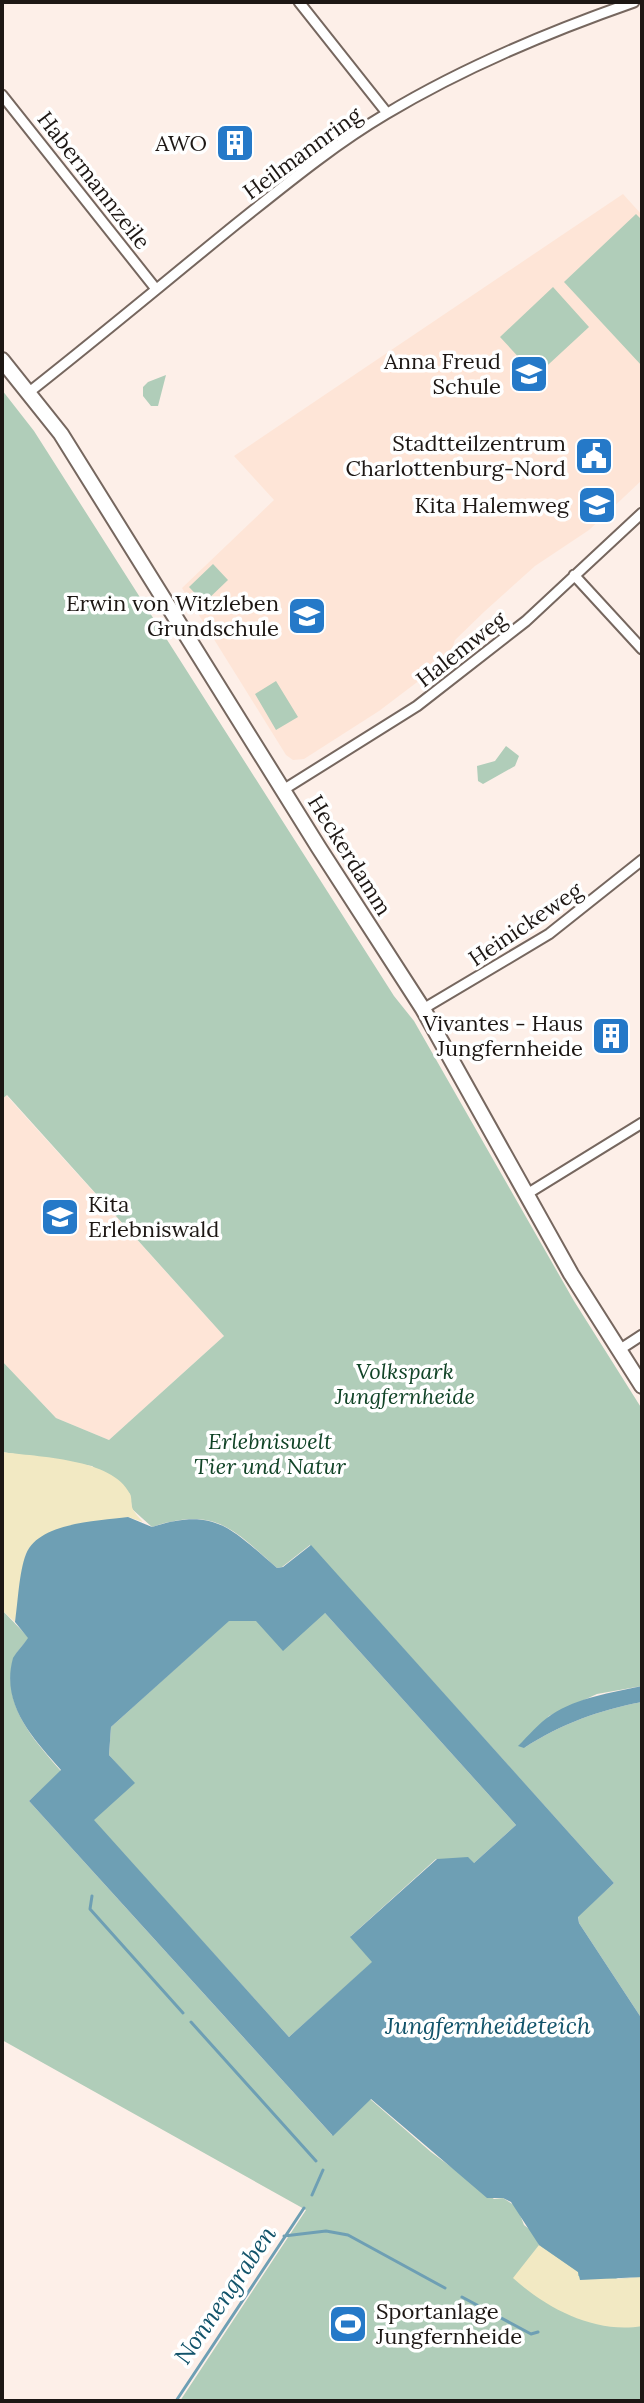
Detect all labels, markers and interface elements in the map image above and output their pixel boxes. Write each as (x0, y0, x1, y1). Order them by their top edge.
street label: Heilmannring (237, 100, 367, 205)
street label: Habermannzeile (31, 105, 157, 255)
building icon: AWO (214, 122, 256, 164)
place label: AWO (154, 129, 207, 157)
place label: Anna Freud Schule (383, 347, 501, 400)
school or university icon: Anna Freud Schule (508, 353, 550, 395)
place label: Stadtteilzentrum Charlottenburg-Nord (345, 429, 566, 482)
public building icon: Stadtteilzentrum Charlottenburg-Nord (573, 435, 615, 477)
school or university icon: Kita Halemweg (576, 484, 618, 526)
place label: Kita Halemweg (415, 491, 570, 519)
place label: Erwin von Witzleben Grundschule (66, 589, 279, 642)
school or university icon: Erwin von Witzleben Grundschule (286, 595, 328, 637)
street label: Halemweg (410, 604, 513, 693)
street label: Heckerdamm (302, 789, 398, 921)
street label: Heinickeweg (463, 875, 588, 972)
place label: Vivantes - Haus Jungfernheide (422, 1009, 583, 1062)
building icon: Vivantes - Haus Jungfernheide (590, 1015, 632, 1057)
place label: Kita Erlebniswald (88, 1190, 219, 1243)
school or university icon: Kita Erlebniswald (39, 1196, 81, 1238)
park label: Volkspark Jungfernheide (334, 1357, 475, 1410)
park label: Erlebniswelt Tier und Natur (194, 1427, 347, 1480)
water label: Jungfernheideteich (384, 2010, 591, 2041)
water label: Nonnengraben (167, 2220, 283, 2370)
place label: Sportanlage Jungfernheide (375, 2297, 522, 2350)
sports icon: Sportanlage Jungfernheide (327, 2303, 369, 2345)

